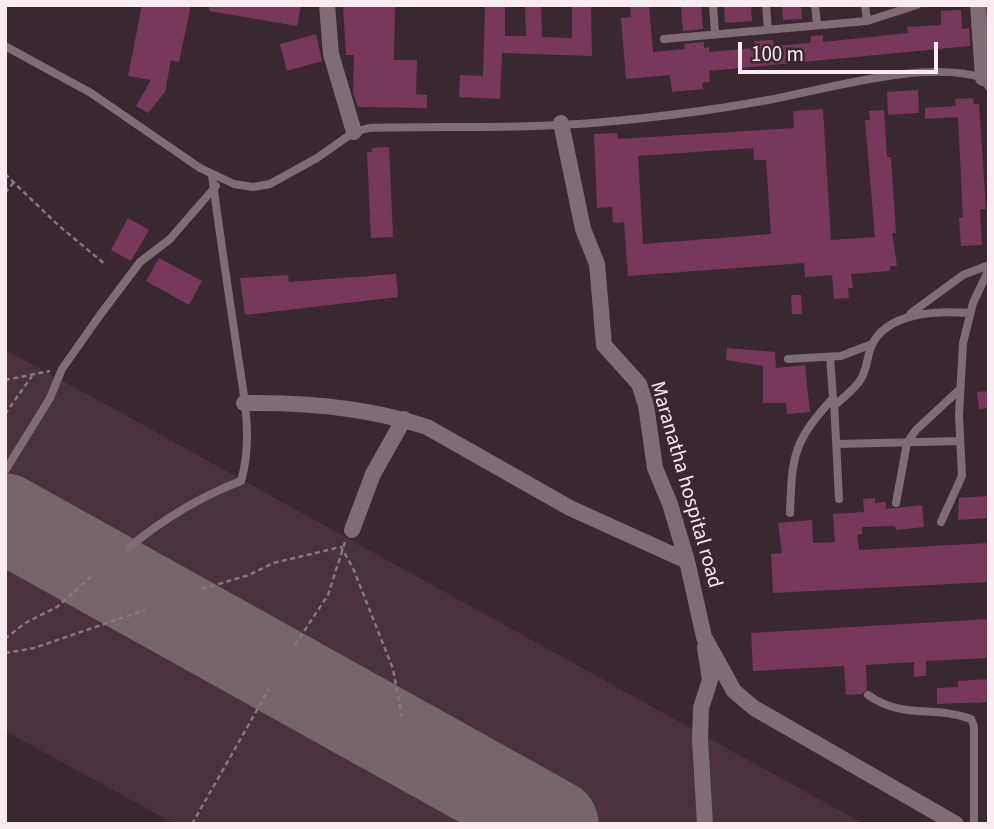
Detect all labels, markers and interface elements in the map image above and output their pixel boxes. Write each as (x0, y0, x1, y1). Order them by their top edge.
scale bar (742, 28, 942, 72)
text: 100 m (751, 39, 804, 69)
street label: Maranatha hospital road (643, 379, 727, 591)

